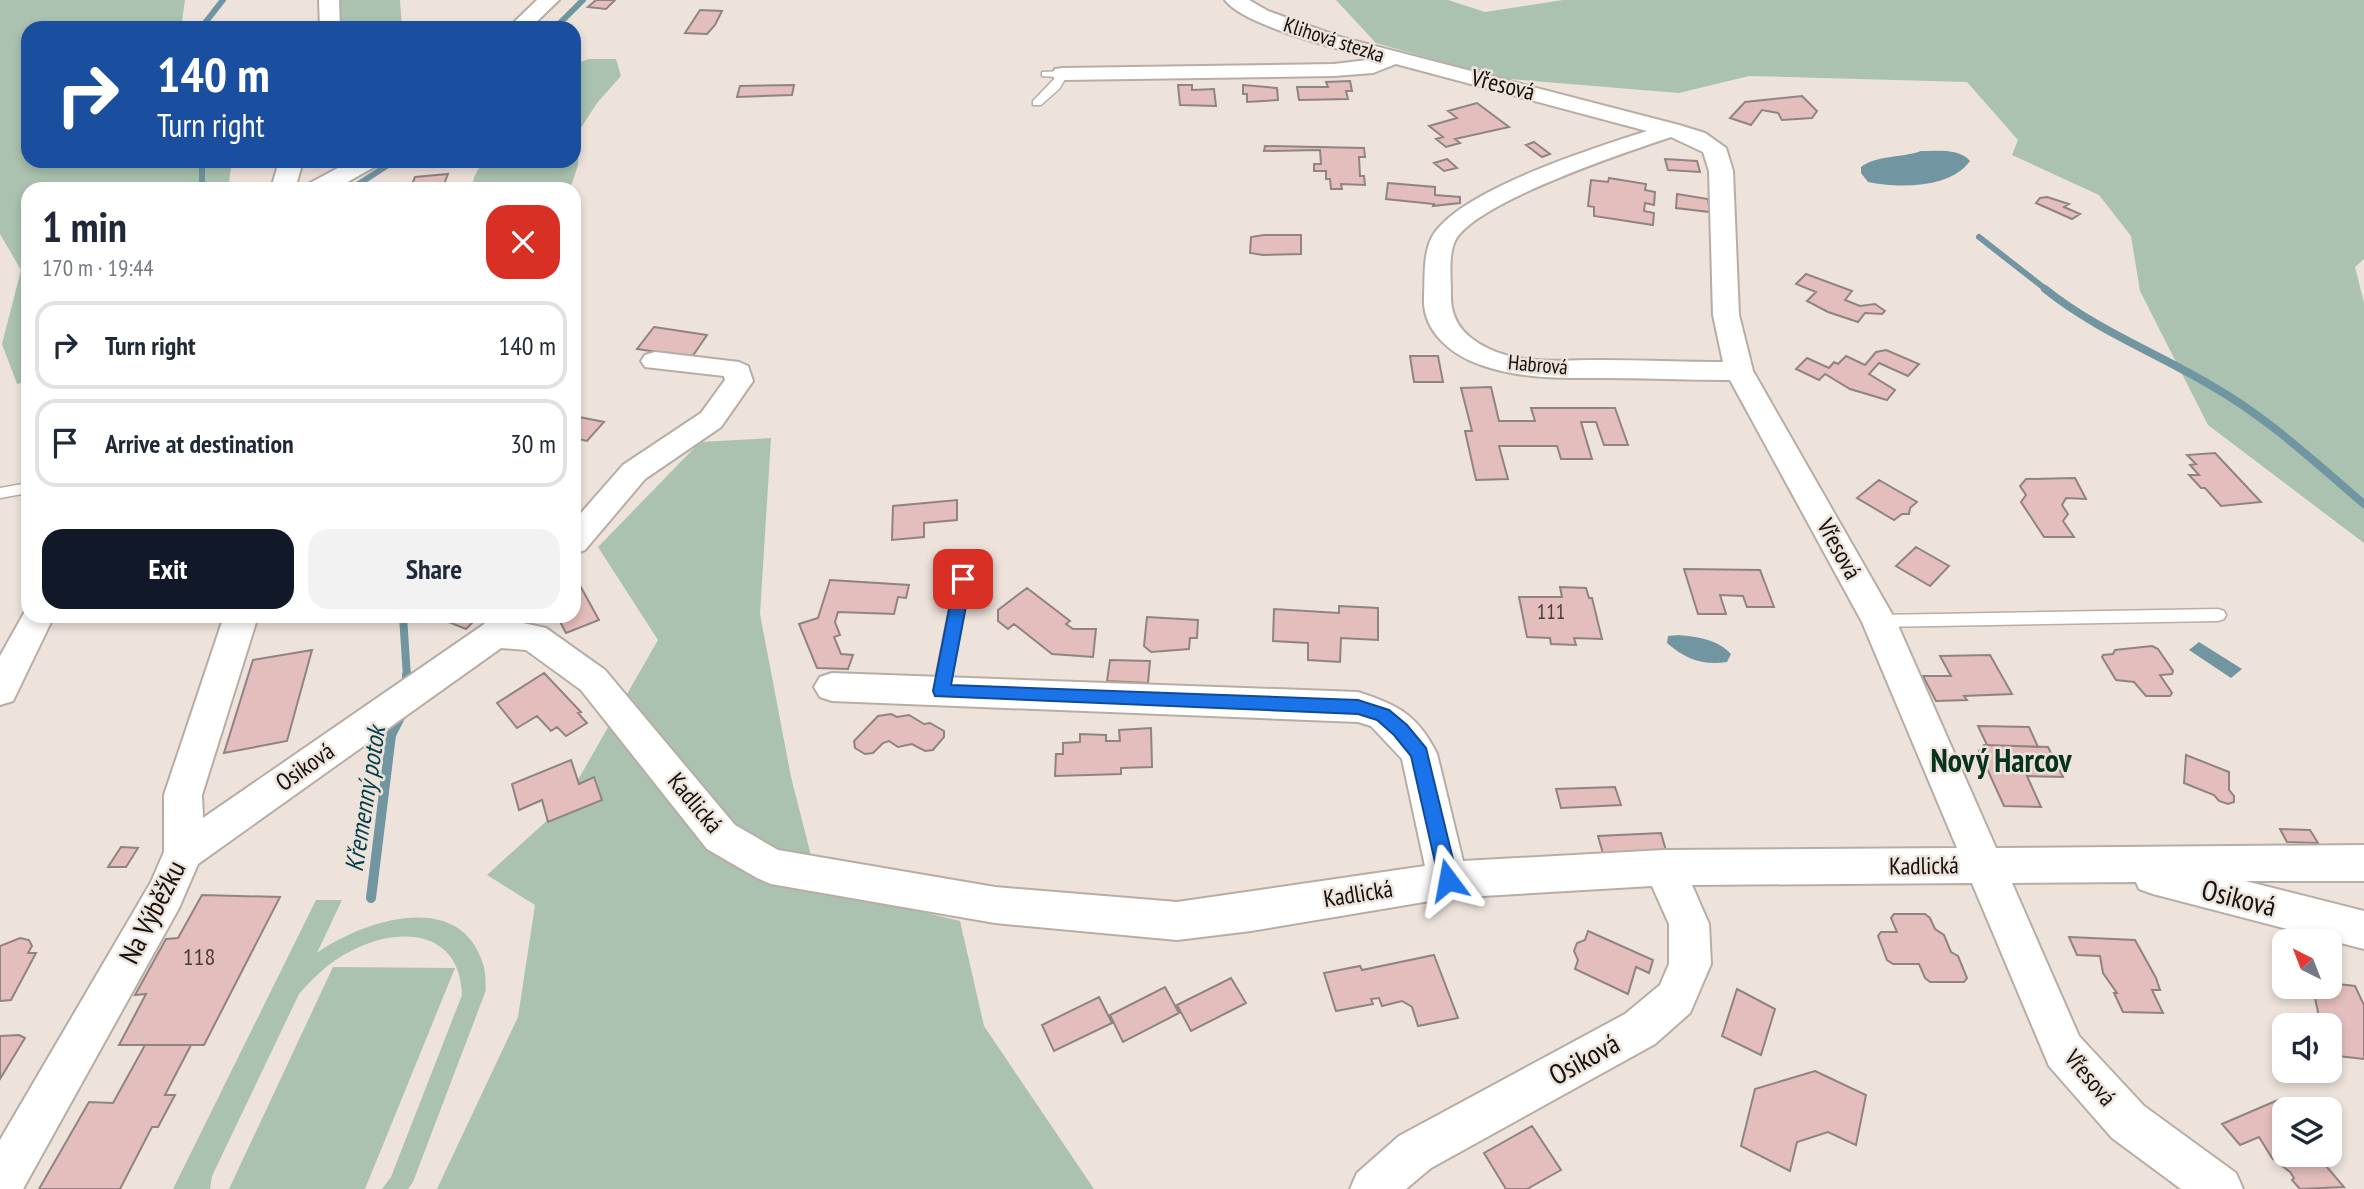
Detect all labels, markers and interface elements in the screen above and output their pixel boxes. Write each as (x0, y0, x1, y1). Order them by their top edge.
street label: Klihová stezka (1280, 11, 1388, 68)
text: 140 m (157, 42, 270, 106)
icon: right (42, 49, 133, 140)
street label: Vřesová (1467, 61, 1538, 107)
text: Turn right (157, 104, 265, 146)
text: 1 min (42, 199, 127, 254)
button: close (486, 205, 560, 279)
text: 170 m · 19:44 (42, 253, 154, 282)
icon: right (46, 326, 84, 364)
text: Turn right (105, 329, 196, 362)
text: 140 m (498, 329, 556, 362)
street label: Habrová (1507, 348, 1569, 381)
icon: arrive (46, 424, 84, 462)
text: Arrive at destination (105, 427, 294, 460)
text: 30 m (510, 427, 556, 460)
street label: Vřesová (1810, 512, 1869, 584)
button: Exit (42, 529, 294, 609)
button: Share (308, 529, 560, 609)
pin (933, 549, 993, 609)
icon: arrive (944, 560, 982, 598)
house number: 111 (1537, 598, 1565, 625)
water label: Křemenný potok (337, 721, 393, 874)
street label: Osiková (269, 735, 340, 798)
district label: Nový Harcov (1931, 739, 2073, 781)
street label: Kadlická (661, 766, 730, 839)
position arrow (1411, 843, 1485, 917)
street label: Kadlická (1889, 849, 1959, 882)
street label: Na Výběžku (110, 854, 193, 970)
street label: Osiková (2198, 870, 2280, 925)
street label: Kadlická (1321, 873, 1395, 914)
north arrow (2272, 929, 2342, 999)
map controls (2272, 929, 2342, 1167)
house number: 118 (183, 941, 215, 972)
button: sound (2272, 1013, 2342, 1083)
street label: Osiková (1542, 1024, 1626, 1093)
street label: Vřesová (2057, 1042, 2123, 1112)
button: layers (2272, 1097, 2342, 1167)

